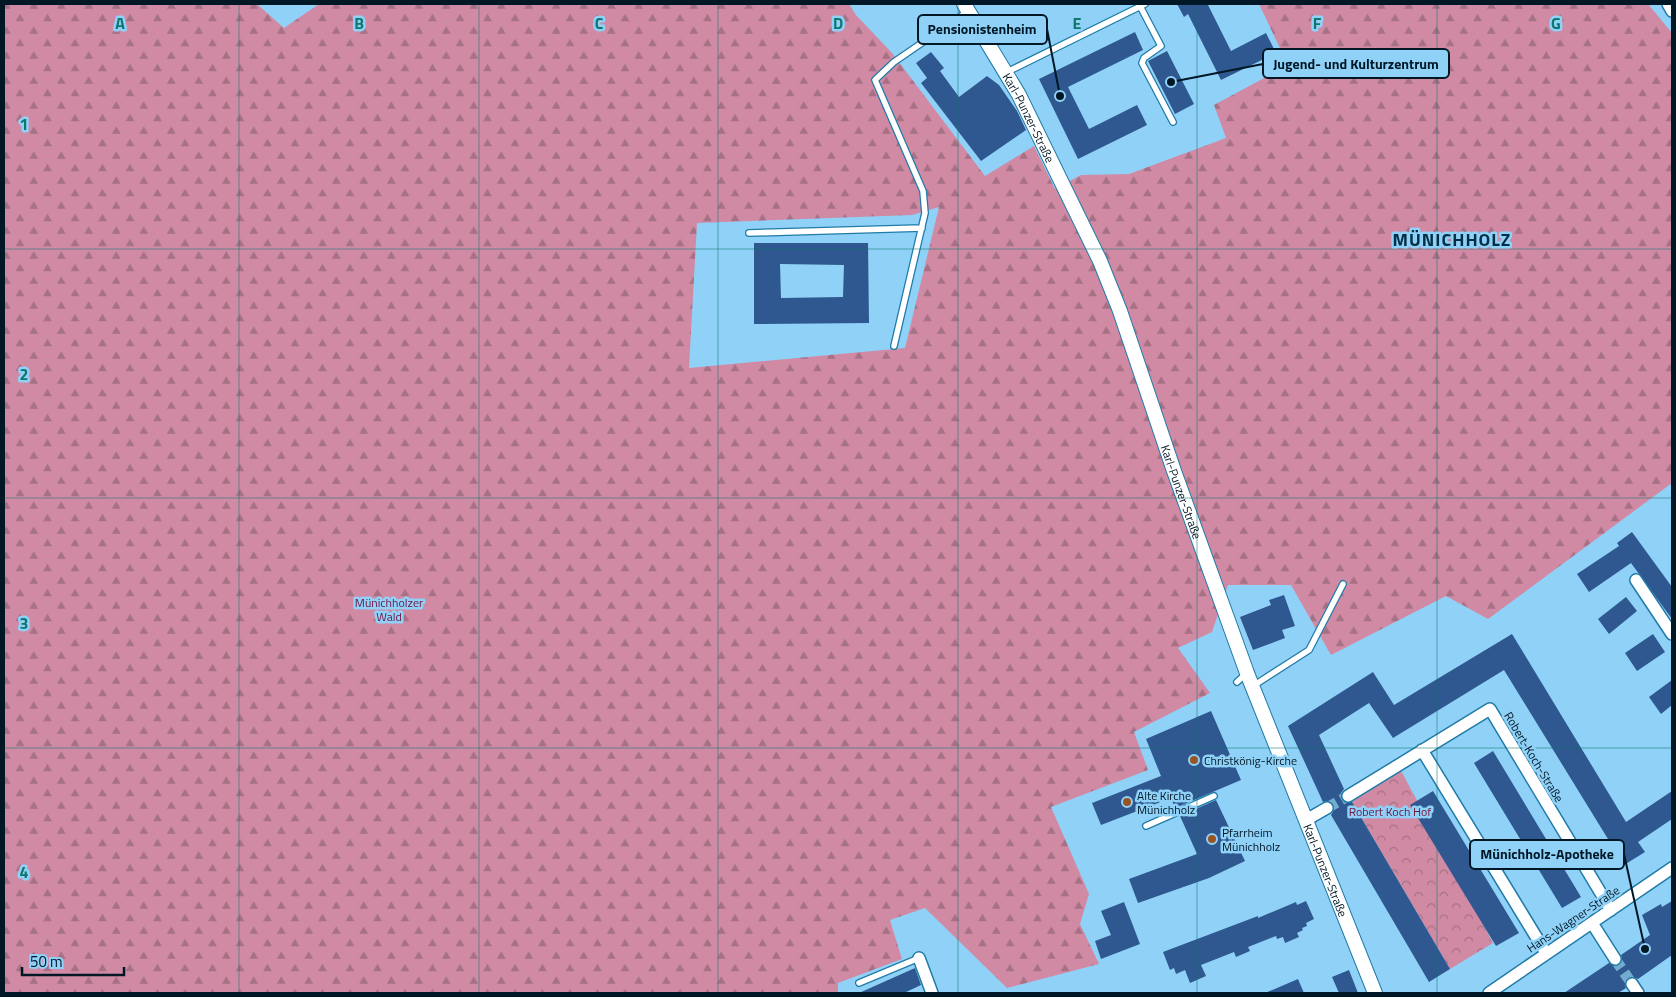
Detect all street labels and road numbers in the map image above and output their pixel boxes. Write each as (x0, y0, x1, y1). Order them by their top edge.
street label: Karl-Punzer-Straße (998, 69, 1060, 166)
street label: Karl-Punzer-Straße (1156, 442, 1207, 542)
street label: Robert-Koch-Straße (1499, 708, 1569, 806)
street label: Karl-Punzer-Straße (1299, 821, 1353, 920)
street label: Hans-Wagner-Straße (1523, 881, 1623, 957)

